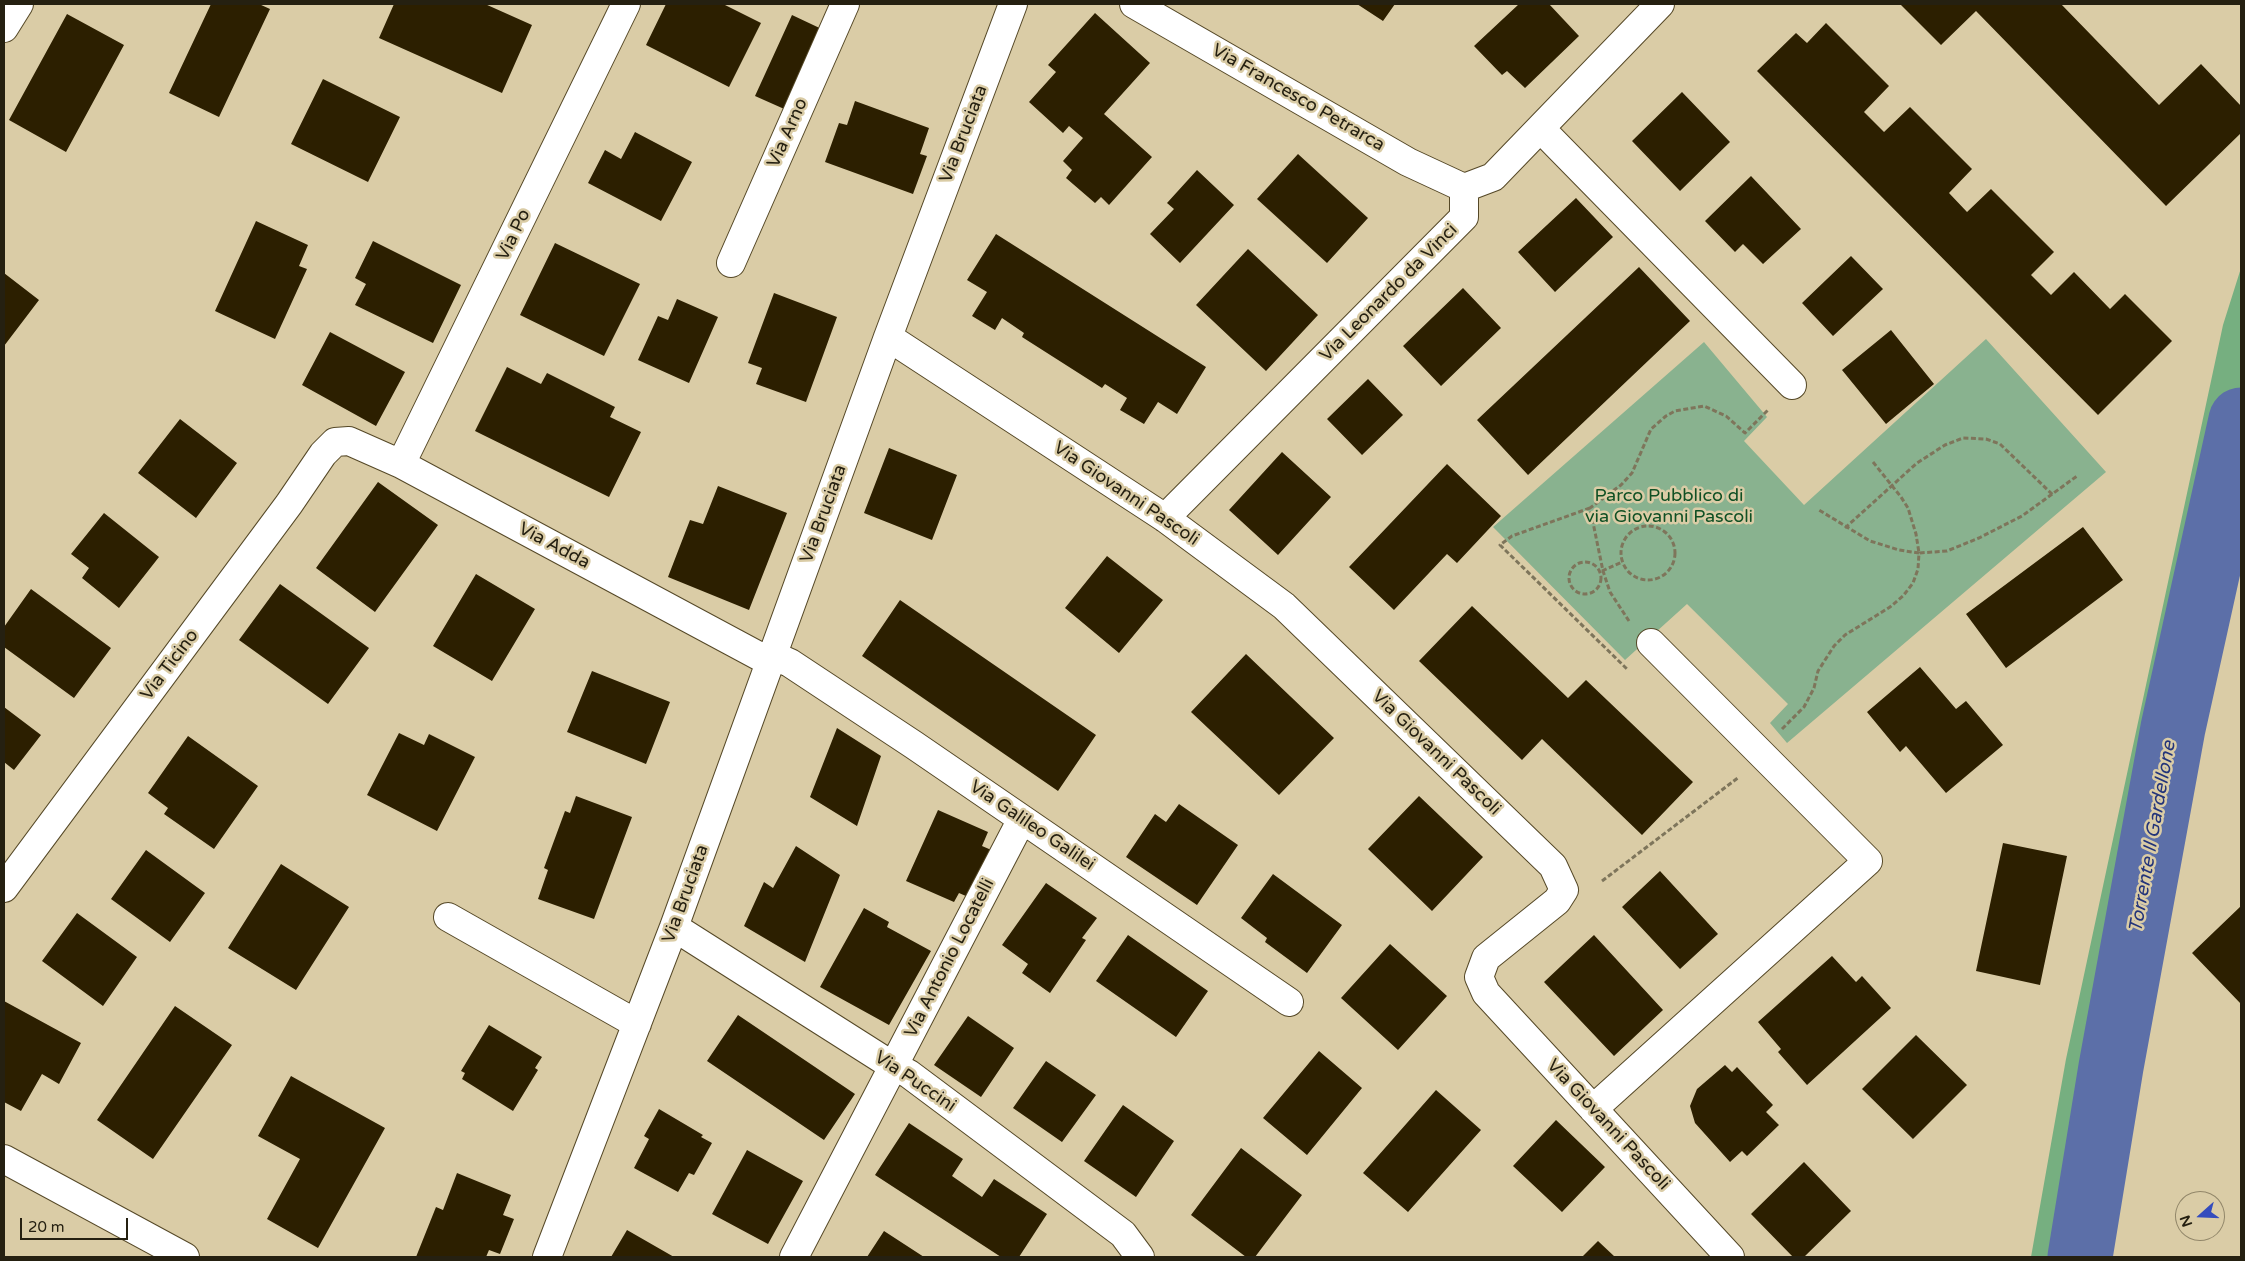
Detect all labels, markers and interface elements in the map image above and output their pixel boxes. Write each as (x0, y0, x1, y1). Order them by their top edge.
street label: Via Francesco Petrarca (1208, 40, 1388, 156)
street label: Via Bruciata (936, 82, 992, 186)
street label: Via Arno (763, 95, 813, 171)
street label: Via Po (492, 206, 536, 264)
street label: Via Leonardo da Vinci (1316, 220, 1462, 366)
street label: Via Giovanni Pascoli (1049, 437, 1203, 551)
street label: Via Bruciata (796, 462, 852, 566)
park label: Parco Pubblico di via Giovanni Pascoli (1585, 485, 1753, 528)
street label: Via Adda (515, 518, 593, 574)
street label: Via Ticino (136, 625, 204, 705)
street label: Via Giovanni Pascoli (1367, 686, 1505, 820)
water label: Torrente Il Gardellone (2125, 739, 2181, 935)
street label: Via Galileo Galilei (965, 776, 1099, 876)
street label: Via Bruciata (658, 842, 714, 946)
street label: Via Antonio Locatelli (901, 875, 999, 1041)
street label: Via Puccini (870, 1047, 960, 1117)
street label: Via Giovanni Pascoli (1542, 1055, 1674, 1195)
north arrow (2175, 1191, 2225, 1241)
scale bar (22, 1208, 130, 1240)
text: N (2176, 1213, 2196, 1229)
text: 20 m (28, 1218, 65, 1236)

